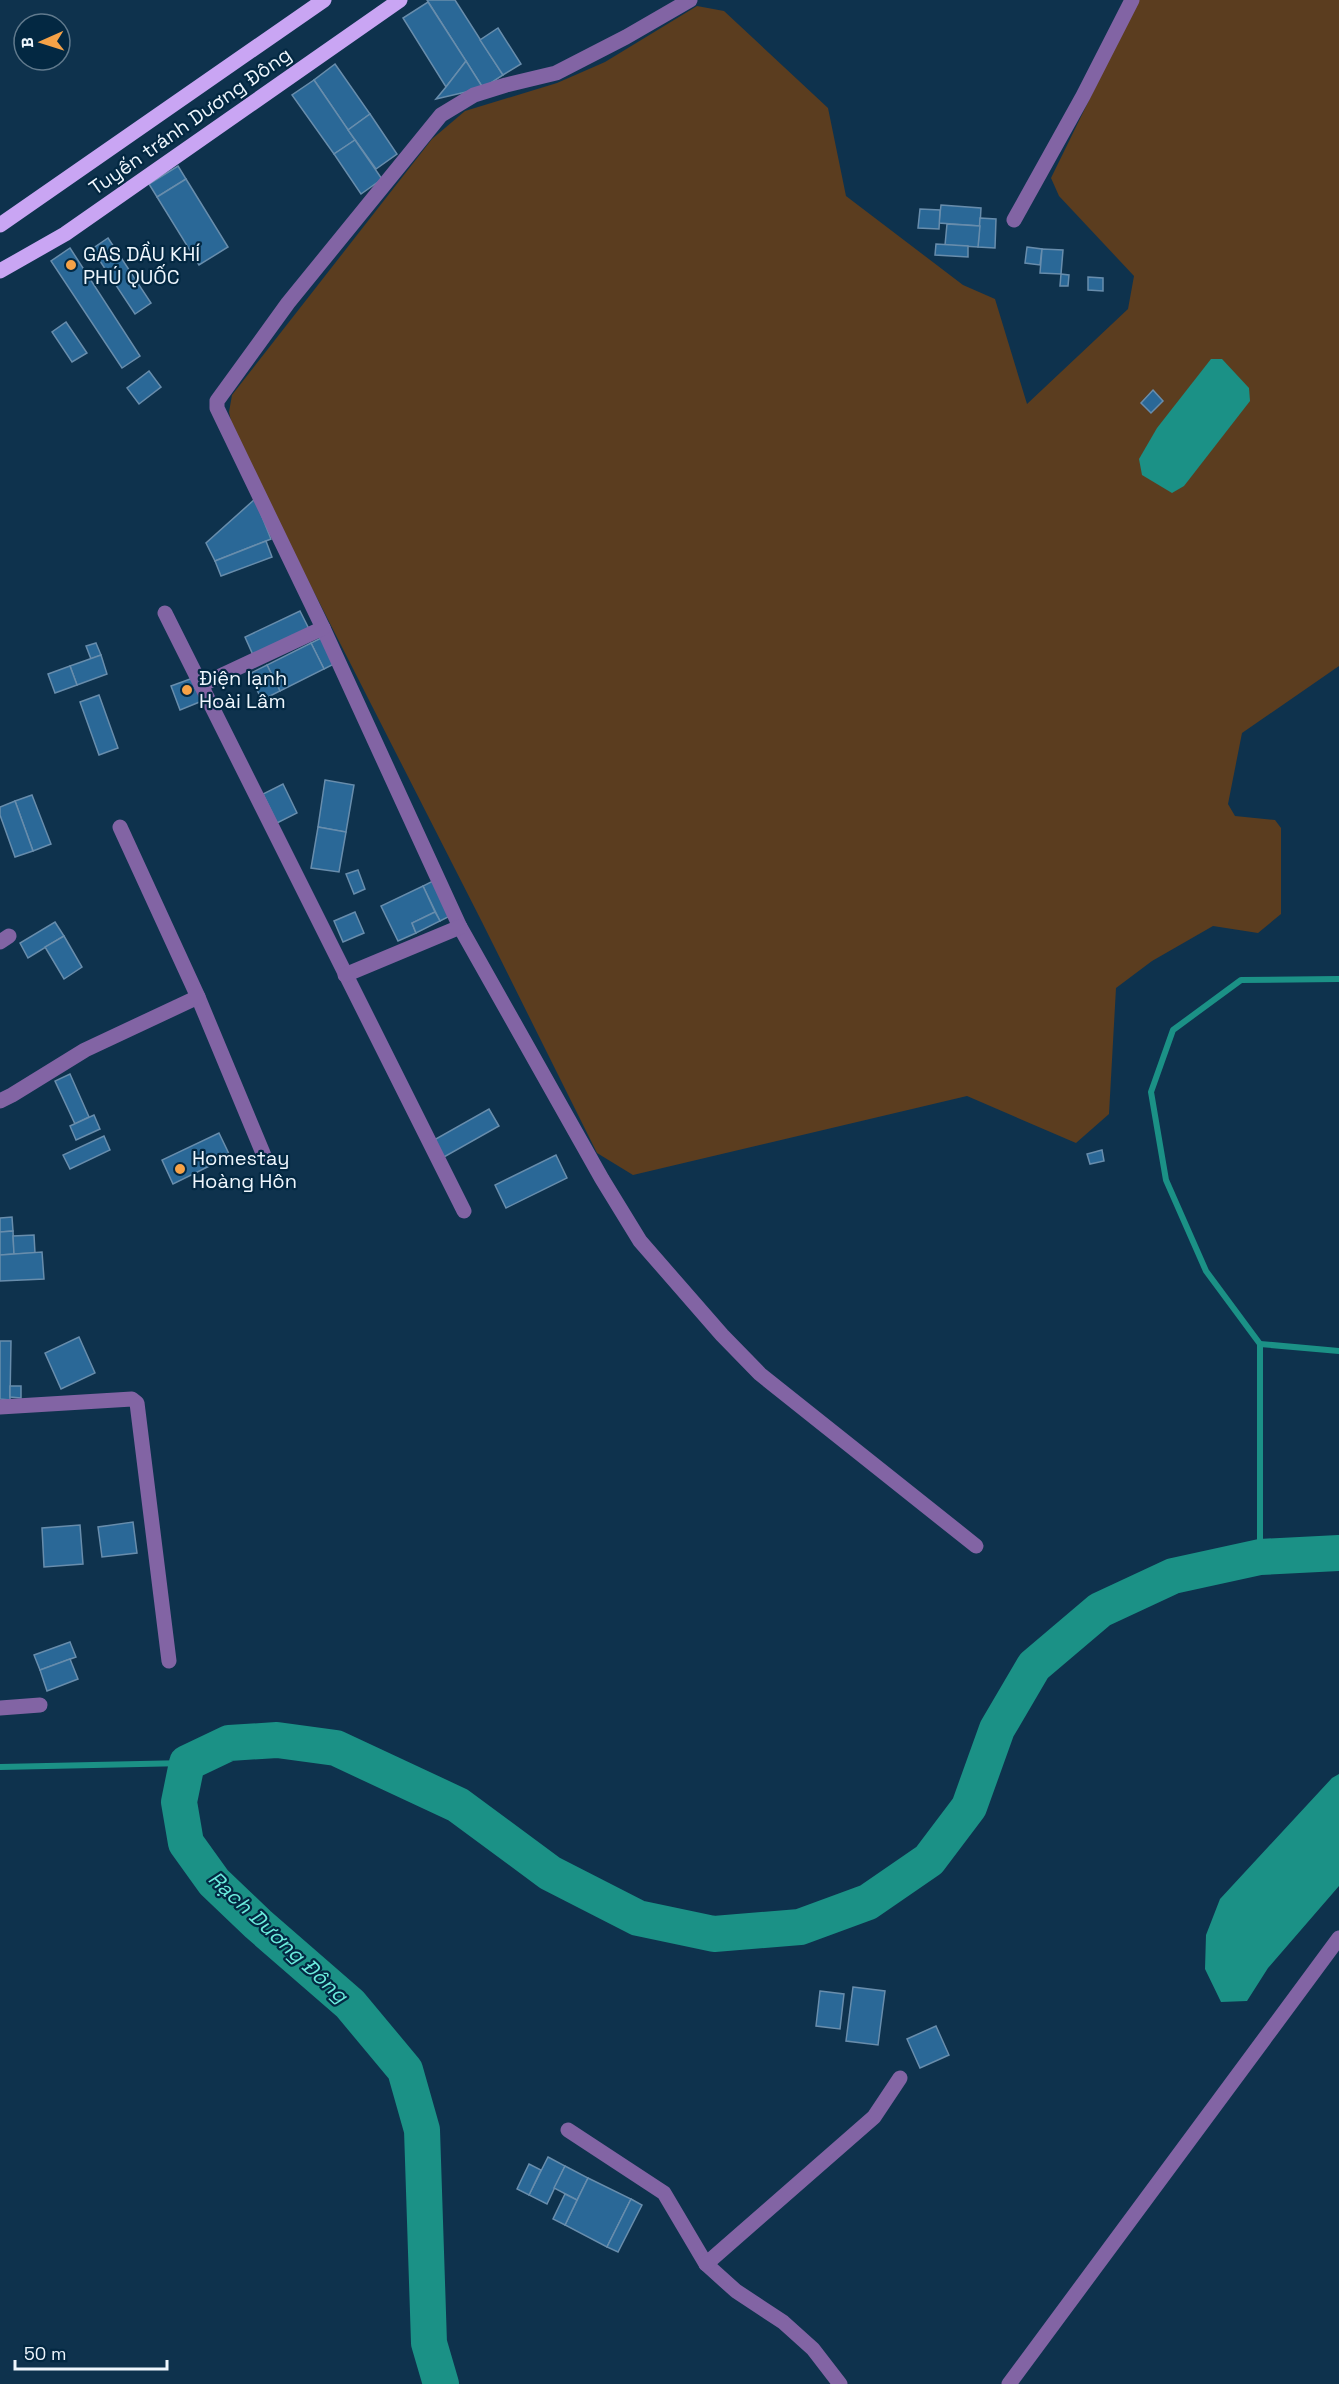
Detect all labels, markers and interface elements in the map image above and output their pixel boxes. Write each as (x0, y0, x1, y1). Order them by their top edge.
north arrow (12, 12, 72, 72)
text: B (17, 37, 38, 49)
street label: Tuyến tránh Dương Đông (84, 41, 296, 201)
place label: GAS DẦU KHÍ PHÚ QUỐC (83, 241, 200, 290)
marker: GAS DẦU KHÍ PHÚ QUỐC (64, 258, 78, 272)
place label: Điện lạnh Hoài Lâm (199, 665, 287, 714)
marker: Điện lạnh Hoài Lâm (180, 683, 194, 697)
place label: Homestay Hoàng Hôn (192, 1145, 297, 1194)
marker: Homestay Hoàng Hôn (173, 1162, 187, 1176)
water label: Rạch Dương Đông (203, 1865, 355, 2009)
scale bar (15, 2333, 166, 2371)
text: 50 m (24, 2342, 66, 2365)

